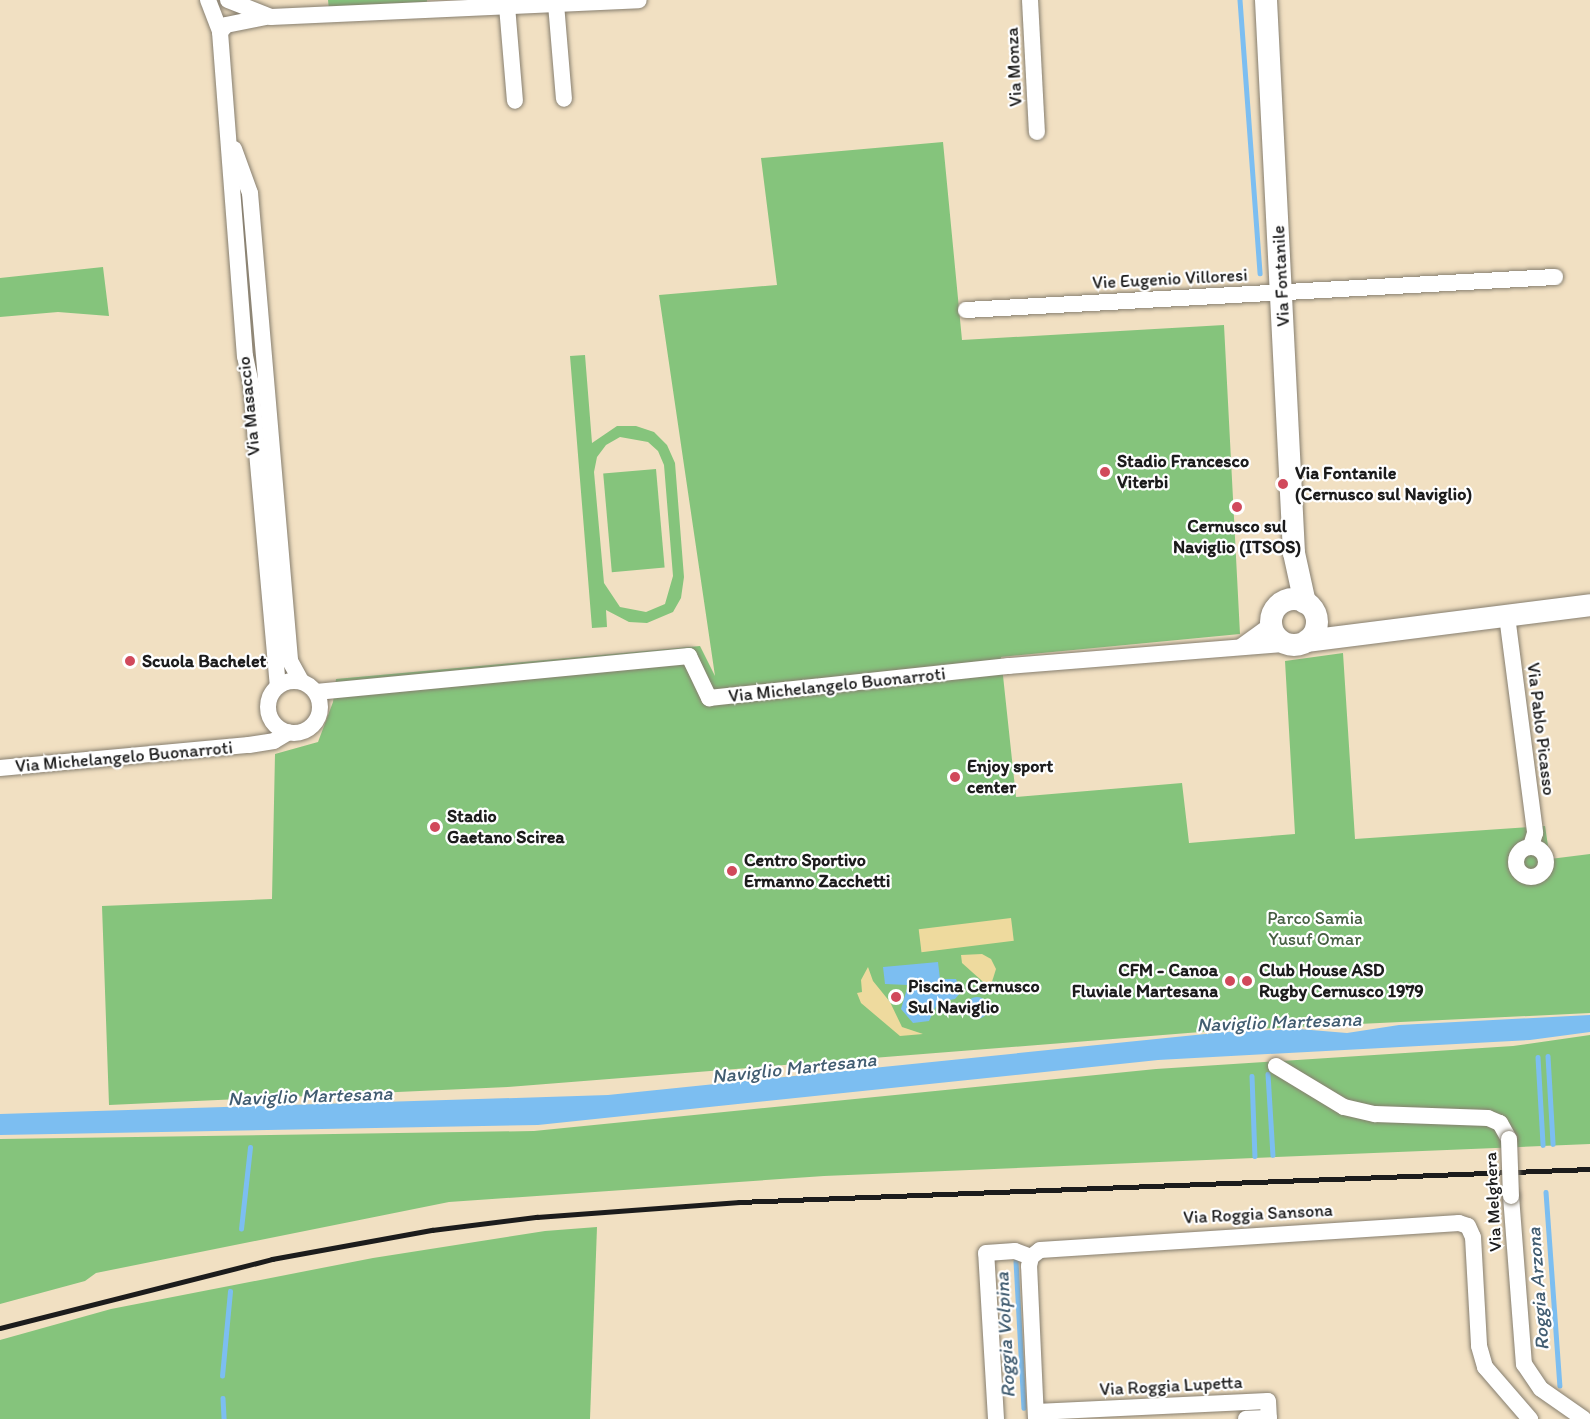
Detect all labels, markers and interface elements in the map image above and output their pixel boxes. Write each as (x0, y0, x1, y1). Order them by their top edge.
street label: Via Monza (1001, 27, 1027, 107)
street label: Via Fontanile (1268, 225, 1294, 327)
street label: Vie Eugenio Villoresi (1092, 264, 1248, 294)
street label: Via Masaccio (233, 356, 265, 456)
place label: Stadio Francesco Viterbi (1117, 451, 1248, 494)
place label: Via Fontanile (Cernusco sul Naviglio) (1295, 463, 1473, 506)
marker: Stadio Francesco Viterbi (1098, 465, 1112, 479)
marker: Via Fontanile (Cernusco sul Naviglio) (1276, 477, 1290, 491)
marker: Cernusco sul Naviglio (ITSOS) (1230, 500, 1244, 514)
place label: Cernusco sul Naviglio (ITSOS) (1173, 516, 1301, 558)
place label: Scuola Bachelet (142, 650, 266, 672)
marker: Scuola Bachelet (123, 654, 137, 668)
street label: Via Pablo Picasso (1522, 662, 1560, 796)
street label: Via Michelangelo Buonarroti (727, 663, 947, 707)
street label: Via Michelangelo Buonarroti (14, 737, 234, 777)
place label: Enjoy sport center (967, 756, 1053, 798)
marker: Enjoy sport center (948, 770, 962, 784)
place label: Stadio Gaetano Scirea (447, 806, 564, 848)
marker: Stadio Gaetano Scirea (428, 820, 442, 834)
place label: Centro Sportivo Ermanno Zacchetti (744, 850, 890, 892)
marker: Centro Sportivo Ermanno Zacchetti (725, 864, 739, 878)
park label: Parco Samia Yusuf Omar (1267, 908, 1363, 950)
place label: CFM - Canoa Fluviale Martesana (1071, 960, 1218, 1002)
place label: Club House ASD Rugby Cernusco 1979 (1259, 960, 1424, 1002)
marker: CFM - Canoa Fluviale Martesana (1223, 974, 1237, 988)
marker: Club House ASD Rugby Cernusco 1979 (1240, 974, 1254, 988)
place label: Piscina Cernusco Sul Naviglio (908, 976, 1040, 1018)
marker: Piscina Cernusco Sul Naviglio (889, 990, 903, 1004)
water label: Naviglio Martesana (1196, 1007, 1362, 1037)
water label: Naviglio Martesana (710, 1047, 878, 1089)
water label: Naviglio Martesana (227, 1081, 393, 1111)
street label: Via Melghera (1480, 1152, 1506, 1252)
street label: Via Roggia Sansona (1182, 1199, 1334, 1229)
water label: Roggia Arzona (1522, 1226, 1554, 1352)
water label: Roggia Volpina (990, 1271, 1020, 1399)
street label: Via Roggia Lupetta (1099, 1371, 1243, 1401)

